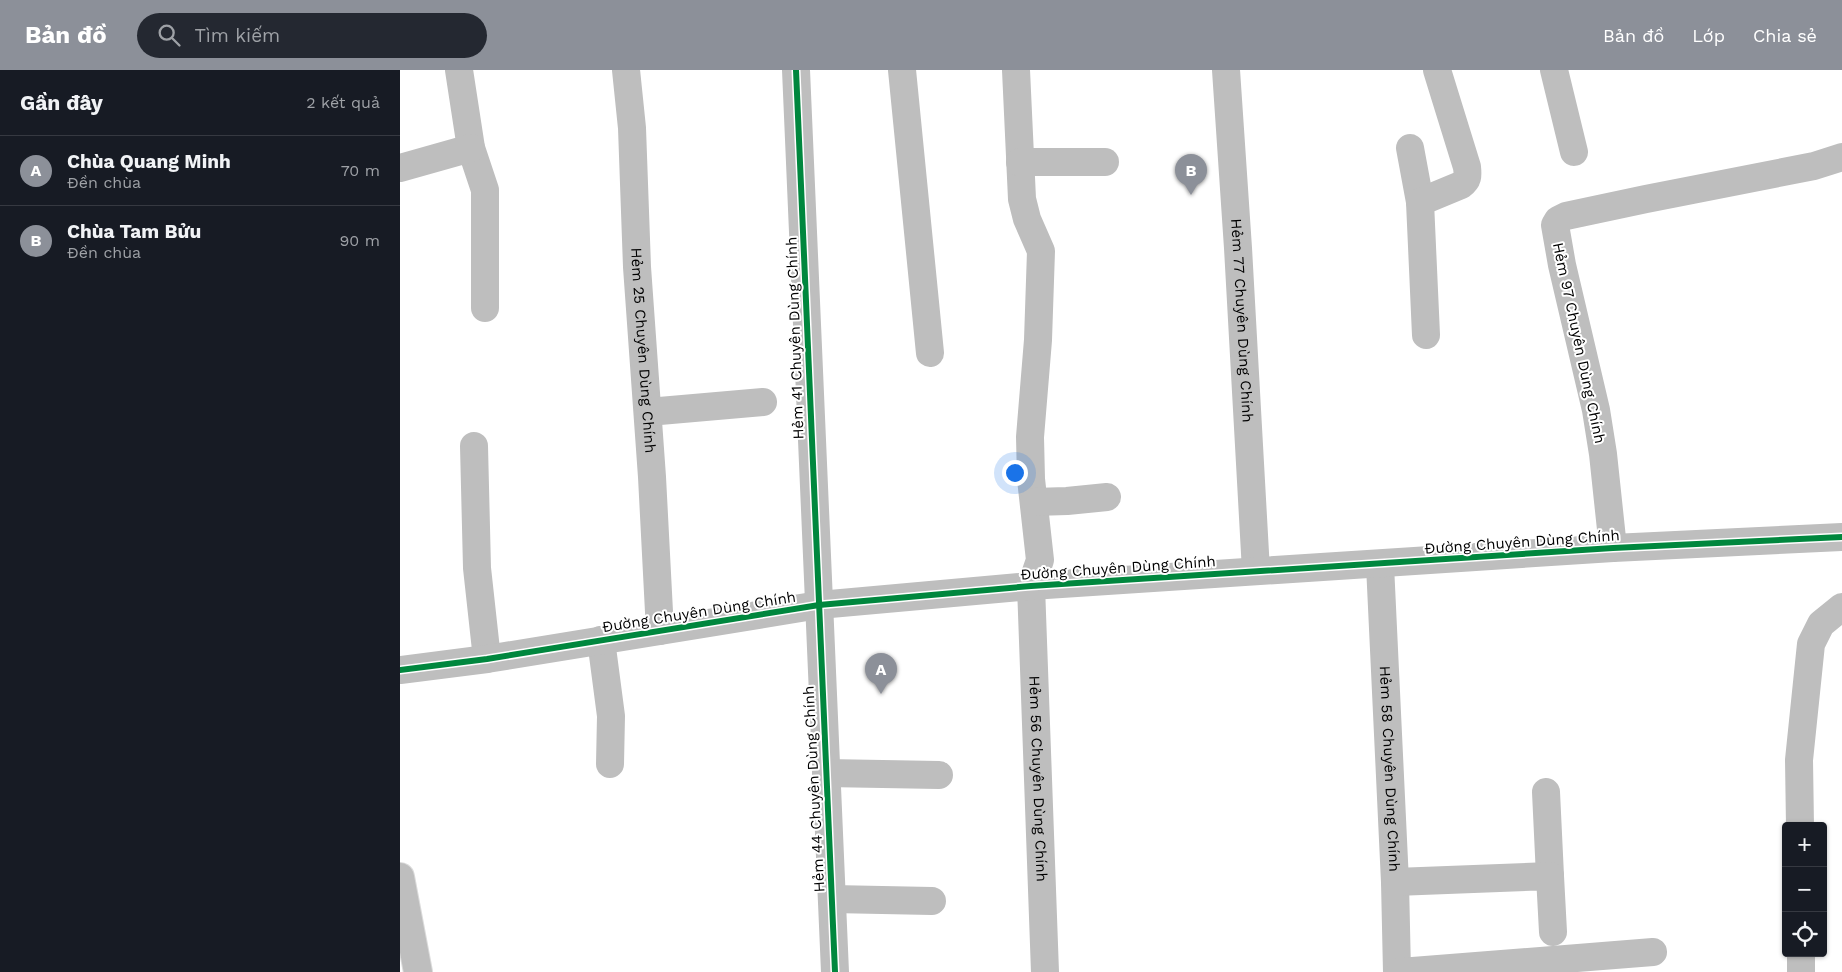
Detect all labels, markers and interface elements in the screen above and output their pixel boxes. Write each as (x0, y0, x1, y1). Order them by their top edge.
search box (137, 13, 487, 58)
text: Bản đồ (25, 21, 107, 49)
icon: search (155, 21, 183, 49)
text: Tìm kiếm (195, 24, 280, 47)
text: Bản đồ (1603, 25, 1664, 46)
text: Lớp (1692, 25, 1725, 46)
text: Chia sẻ (1753, 25, 1817, 46)
text: Gần đây (20, 90, 103, 115)
text: 2 kết quả (306, 93, 380, 112)
text: Chùa Quang Minh (67, 150, 231, 173)
pin: B (1175, 154, 1207, 195)
text: A (31, 161, 41, 180)
text: 70 m (341, 161, 380, 180)
text: Đền chùa (67, 173, 141, 192)
street label: Hẻm 77 Chuyên Dùng Chính (1227, 218, 1257, 423)
text: Chùa Tam Bửu (67, 220, 201, 243)
text: B (31, 231, 41, 250)
text: 90 m (339, 231, 380, 250)
street label: Hẻm 41 Chuyên Dùng Chính (782, 236, 808, 440)
street label: Hẻm 97 Chuyên Dùng Chính (1549, 241, 1609, 445)
text: Đền chùa (67, 243, 141, 262)
street label: Hẻm 25 Chuyên Dùng Chính (627, 247, 659, 454)
your location (1002, 460, 1028, 486)
street label: Đường Chuyên Dùng Chính (1424, 526, 1620, 558)
street label: Đường Chuyên Dùng Chính (1020, 552, 1216, 584)
street label: Đường Chuyên Dùng Chính (601, 588, 797, 636)
pin: A (865, 653, 897, 694)
street label: Hẻm 58 Chuyên Dùng Chính (1376, 665, 1404, 872)
street label: Hẻm 56 Chuyên Dùng Chính (1025, 675, 1051, 882)
street label: Hẻm 44 Chuyên Dùng Chính (800, 685, 828, 893)
map controls (1782, 822, 1827, 957)
button: + (1782, 822, 1827, 867)
button: − (1782, 867, 1827, 912)
button: locate (1782, 912, 1827, 957)

